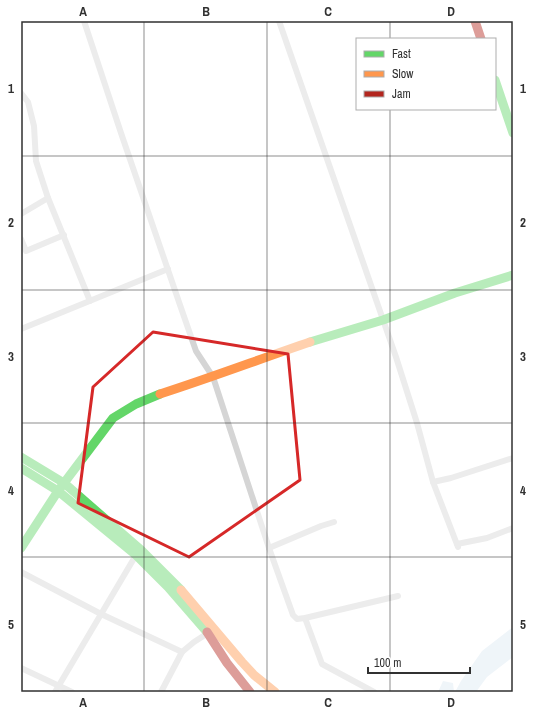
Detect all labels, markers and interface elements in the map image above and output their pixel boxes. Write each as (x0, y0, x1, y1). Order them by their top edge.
text: A (79, 3, 87, 20)
text: B (202, 3, 210, 20)
text: C (324, 3, 332, 20)
text: D (447, 3, 455, 20)
legend (356, 38, 496, 110)
text: Fast (392, 46, 411, 62)
text: Slow (392, 66, 414, 82)
text: 1 (8, 80, 14, 97)
text: 1 (520, 80, 526, 97)
text: Jam (392, 86, 411, 102)
text: 2 (8, 214, 14, 231)
text: 2 (520, 214, 526, 231)
text: 3 (8, 348, 14, 365)
text: 3 (520, 348, 526, 365)
text: 4 (8, 482, 14, 499)
text: 4 (520, 482, 526, 499)
text: 5 (8, 616, 14, 633)
text: 5 (520, 616, 526, 633)
scale bar (368, 649, 470, 675)
text: 100 m (374, 655, 401, 671)
text: A (79, 694, 87, 711)
text: B (202, 694, 210, 711)
text: C (324, 694, 332, 711)
text: D (447, 694, 455, 711)

